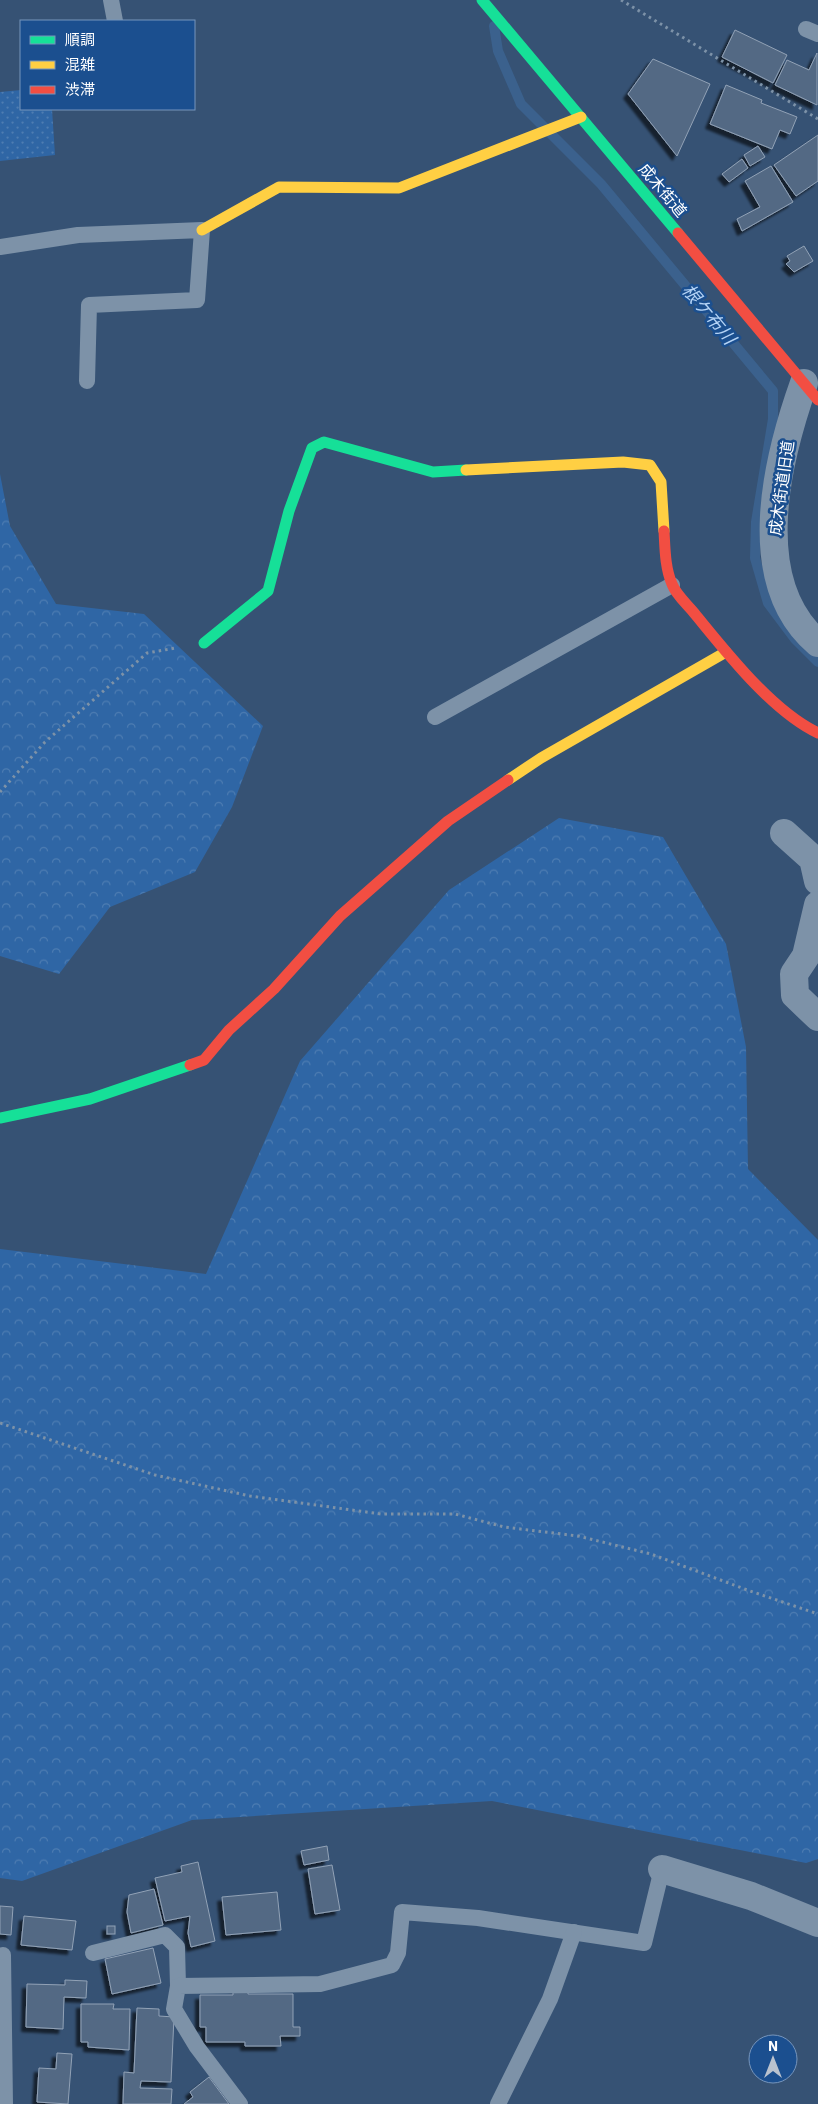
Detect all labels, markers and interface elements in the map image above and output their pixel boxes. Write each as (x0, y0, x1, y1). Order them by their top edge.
legend (20, 20, 195, 110)
text: 順調 (65, 30, 95, 49)
text: 混雑 (65, 55, 95, 74)
text: 渋滞 (65, 80, 95, 99)
street label: 成木街道 (635, 159, 691, 221)
water label: 根ケ布川 (677, 279, 742, 351)
street label: 成木街道旧道 (764, 439, 798, 537)
north arrow (748, 2034, 798, 2084)
text: N (768, 2037, 778, 2055)

